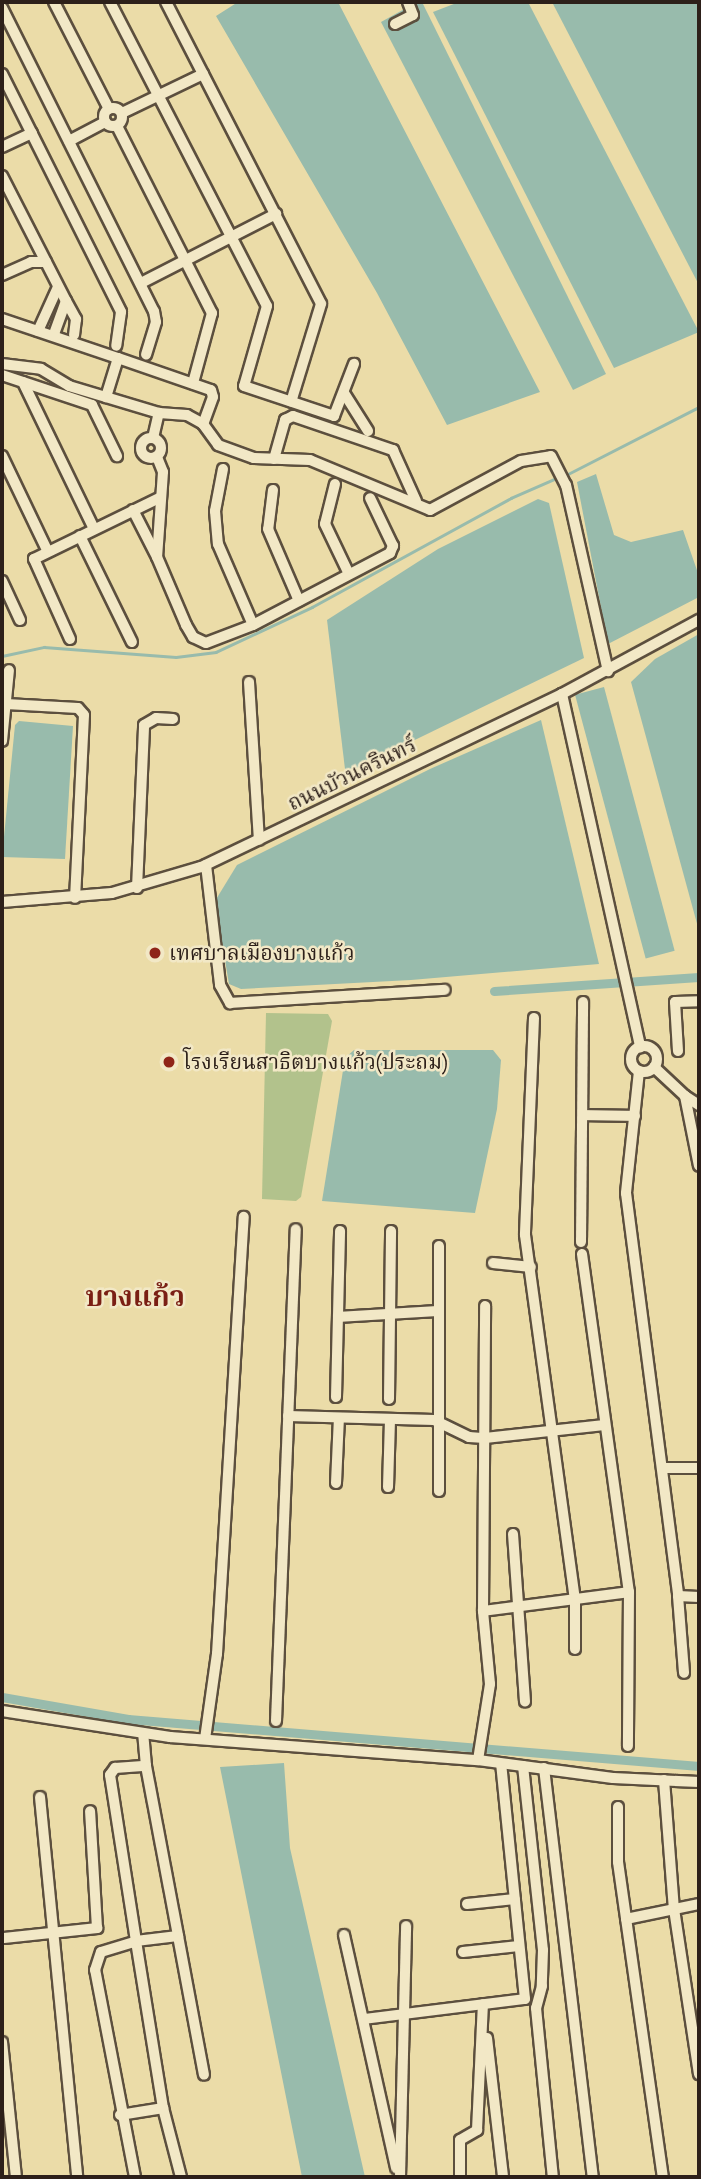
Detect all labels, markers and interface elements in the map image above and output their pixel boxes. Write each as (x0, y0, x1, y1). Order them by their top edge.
street label: ถนนบัวนครินทร์ (284, 732, 420, 816)
place label: เทศบาลเมืองบางแก้ว (169, 940, 354, 966)
marker: เทศบาลเมืองบางแก้ว (147, 945, 163, 961)
place label: โรงเรียนสาธิตบางแก้ว(ประถม) (183, 1049, 448, 1075)
marker: โรงเรียนสาธิตบางแก้ว(ประถม) (161, 1054, 177, 1070)
district label: บางแก้ว (85, 1280, 185, 1314)

